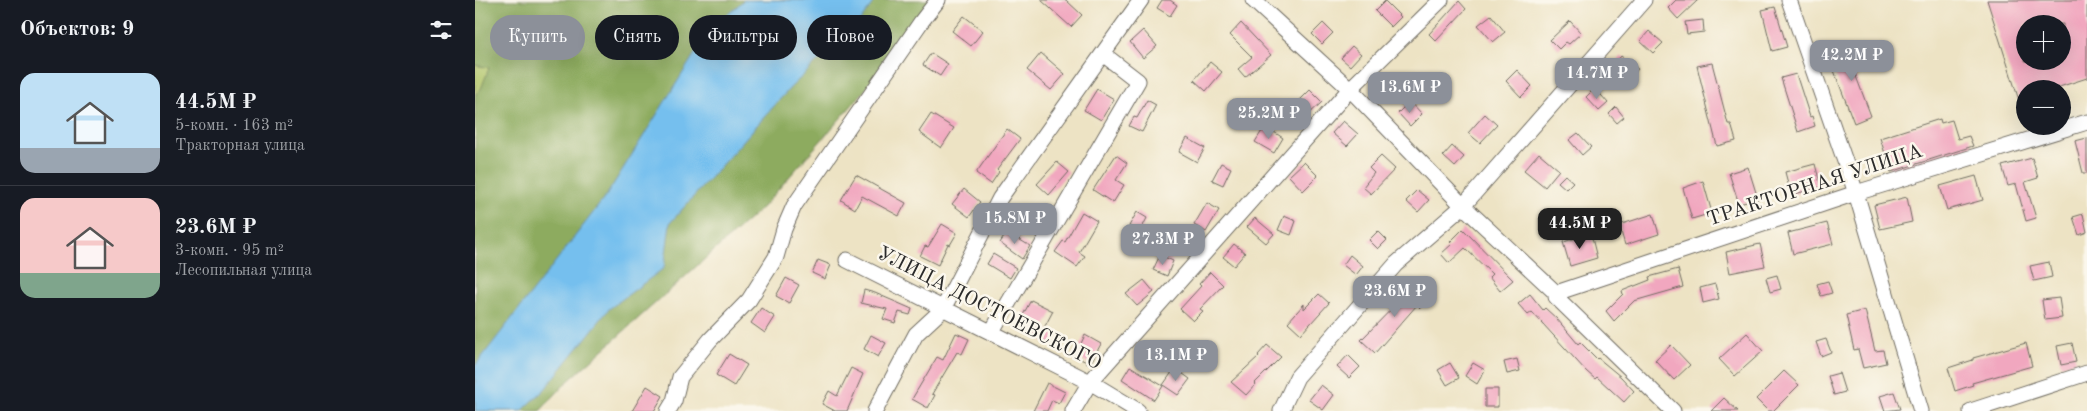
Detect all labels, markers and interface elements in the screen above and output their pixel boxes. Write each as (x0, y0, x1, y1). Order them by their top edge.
chip: Купить (490, 15, 585, 60)
chip: Снять (595, 15, 679, 60)
chip: Фильтры (689, 15, 797, 60)
chip: Новое (807, 15, 892, 60)
map controls (2016, 15, 2071, 135)
button: + (2016, 15, 2071, 70)
icon: filters (427, 16, 455, 44)
text: Объектов: 9 (20, 19, 134, 40)
pin: 42.2M ₽ (1806, 39, 1898, 82)
text: 42.2M ₽ (1821, 48, 1883, 64)
pin: 14.7M ₽ (1551, 58, 1643, 100)
text: 14.7M ₽ (1566, 66, 1628, 82)
pin: 13.6M ₽ (1364, 72, 1456, 114)
text: 13.6M ₽ (1379, 80, 1441, 96)
button: − (2016, 80, 2071, 135)
text: 44.5M ₽ (175, 92, 257, 113)
icon: home (60, 93, 120, 153)
pin: 25.2M ₽ (1223, 98, 1315, 140)
text: 25.2M ₽ (1238, 106, 1300, 122)
text: 5-комн. · 163 m² (175, 118, 293, 134)
text: Тракторная улица (175, 138, 305, 154)
street label: ТРАКТОРНАЯ УЛИЦА (1705, 142, 1925, 230)
pin: 15.8M ₽ (969, 202, 1061, 245)
pin: 44.5M ₽ (1534, 208, 1626, 250)
text: 15.8M ₽ (984, 211, 1046, 227)
text: 44.5M ₽ (1549, 216, 1611, 232)
text: 23.6M ₽ (175, 217, 257, 238)
icon: home (60, 218, 120, 278)
pin: 27.3M ₽ (1117, 224, 1209, 266)
text: 27.3M ₽ (1132, 232, 1194, 248)
text: 3-комн. · 95 m² (175, 243, 284, 259)
street label: УЛИЦА ДОСТОЕВСКОГО (874, 244, 1104, 374)
text: Лесопильная улица (175, 263, 312, 279)
pin: 23.6M ₽ (1349, 276, 1441, 318)
text: 23.6M ₽ (1364, 284, 1426, 300)
pin: 13.1M ₽ (1130, 340, 1222, 382)
text: 13.1M ₽ (1145, 348, 1207, 364)

